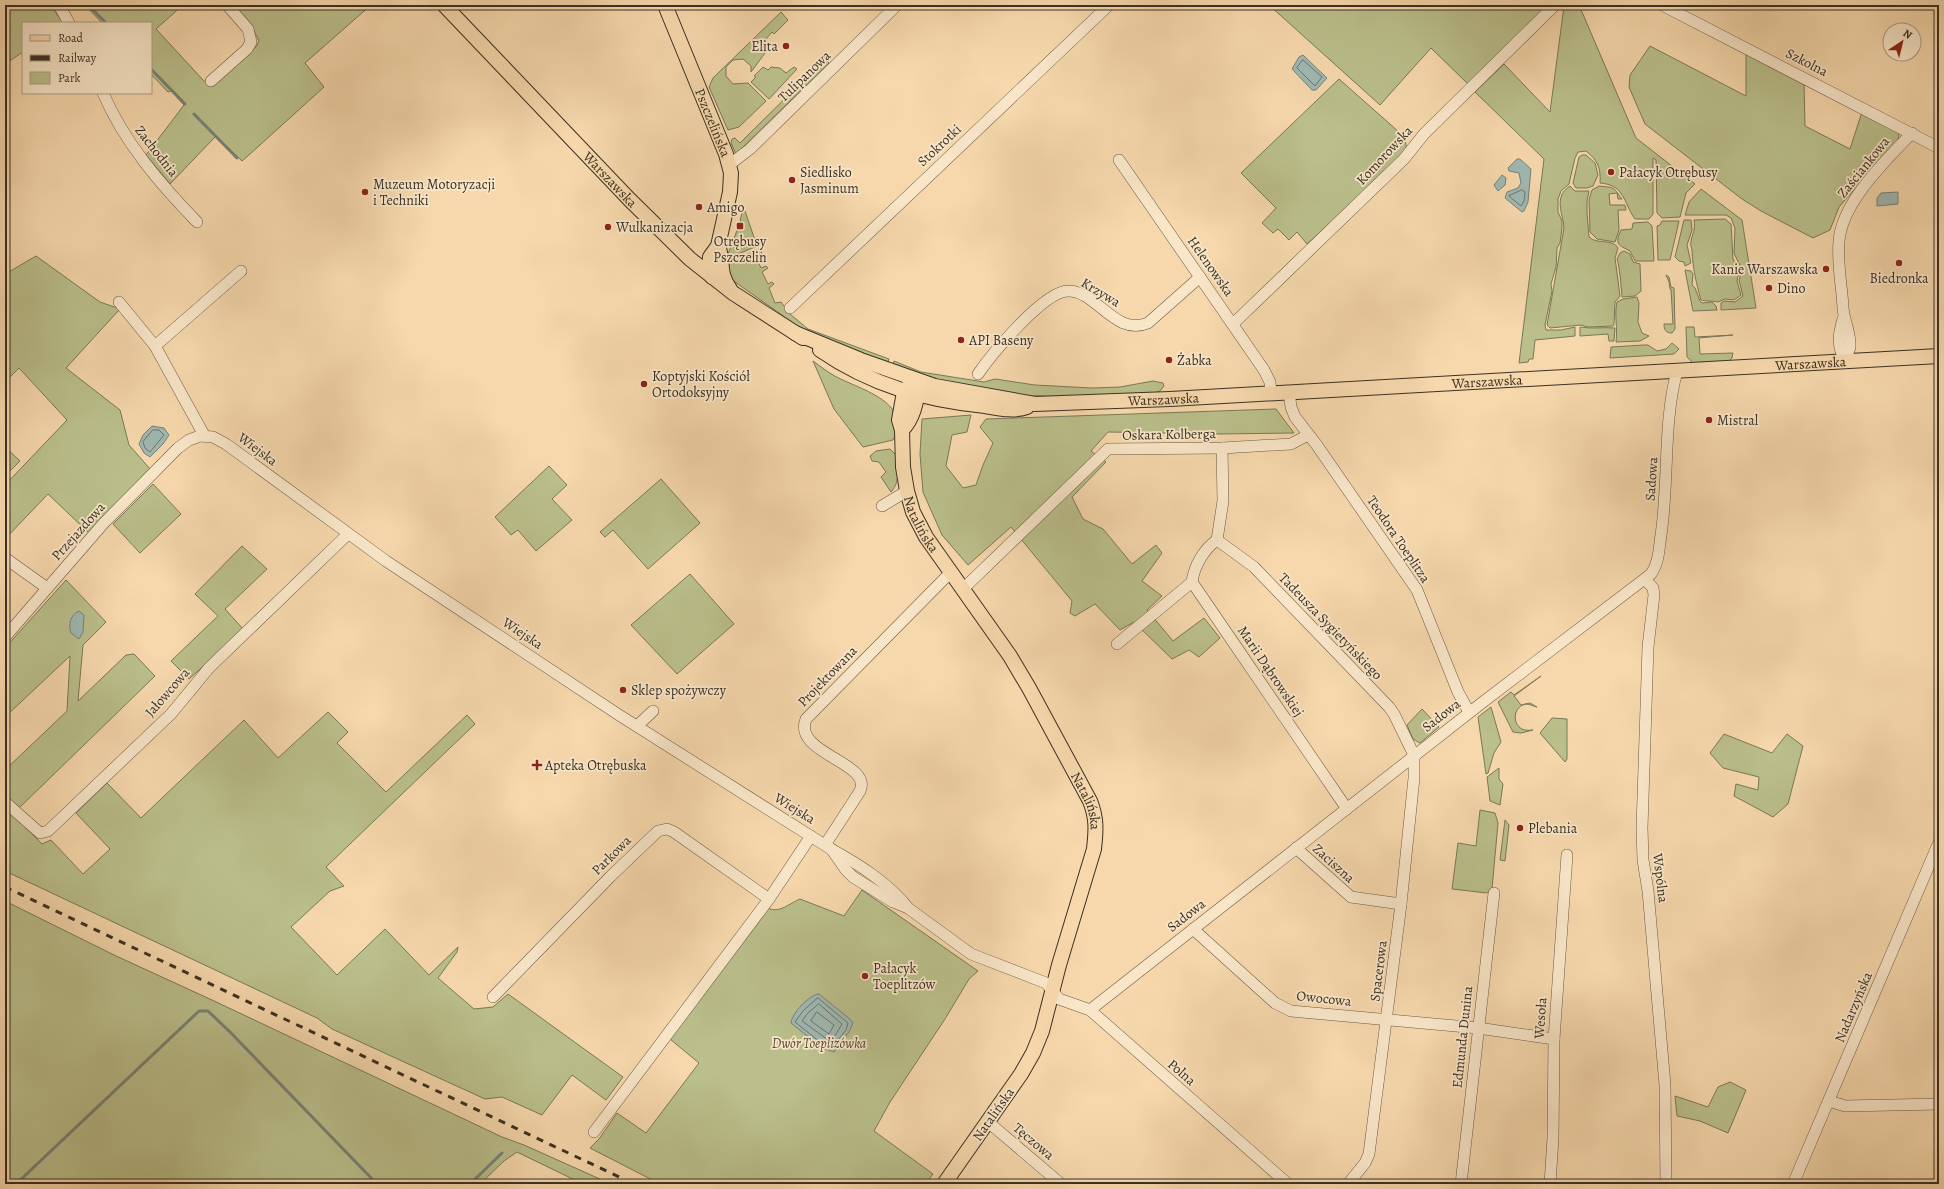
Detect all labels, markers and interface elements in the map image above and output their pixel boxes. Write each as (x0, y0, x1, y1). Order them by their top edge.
legend (22, 22, 152, 94)
north arrow (1882, 22, 1922, 62)
text: N (1900, 26, 1915, 43)
text: Road (58, 30, 84, 46)
place label: Elita (751, 37, 778, 56)
marker: Elita (781, 41, 791, 51)
street label: Szkolna (1782, 44, 1832, 81)
street label: Tulipanowa (774, 46, 835, 106)
text: Railway (58, 50, 97, 66)
text: Park (58, 70, 81, 86)
street label: Pszczelińska (690, 86, 735, 160)
street label: Stokrotki (913, 120, 965, 171)
street label: Komorowska (1352, 121, 1417, 189)
street label: Zachodnia (130, 122, 183, 181)
street label: Zaściankowa (1833, 132, 1894, 202)
street label: Warszawska (578, 147, 642, 212)
place label: Siedlisko Jasminum (800, 163, 859, 198)
place label: Pałacyk Otrębusy (1619, 163, 1718, 182)
marker: Pałacyk Otrębusy (1606, 167, 1616, 177)
place label: Muzeum Motoryzacji i Techniki (373, 175, 495, 210)
marker: Siedlisko Jasminum (787, 175, 797, 185)
marker: Muzeum Motoryzacji i Techniki (360, 187, 370, 197)
place label: Amigo (706, 198, 745, 217)
marker: Amigo (694, 202, 704, 212)
place label: Wulkanizacja (615, 218, 694, 237)
marker: Otrębusy Pszczelin (735, 221, 745, 231)
marker: Wulkanizacja (603, 222, 613, 232)
place label: Otrębusy Pszczelin (713, 232, 767, 267)
street label: Helenowska (1183, 232, 1239, 301)
marker: Biedronka (1894, 258, 1904, 268)
place label: Kanie Warszawska (1711, 260, 1818, 279)
marker: Kanie Warszawska (1821, 264, 1831, 274)
place label: Biedronka (1869, 269, 1929, 288)
street label: Krzywa (1077, 273, 1124, 312)
place label: Dino (1777, 279, 1805, 298)
marker: Dino (1764, 283, 1774, 293)
place label: API Baseny (968, 331, 1034, 350)
marker: API Baseny (956, 335, 966, 345)
place label: Żabka (1177, 351, 1212, 370)
street label: Warszawska (1774, 352, 1847, 375)
marker: Żabka (1164, 355, 1174, 365)
place label: Koptyjski Kościół Ortodoksyjny (652, 367, 750, 402)
street label: Warszawska (1450, 370, 1524, 393)
marker: Koptyjski Kościół Ortodoksyjny (639, 379, 649, 389)
street label: Warszawska (1127, 388, 1200, 411)
place label: Mistral (1717, 411, 1759, 430)
marker: Mistral (1704, 415, 1714, 425)
street label: Oskara Kolberga (1122, 424, 1217, 445)
street label: Wiejska (233, 428, 282, 471)
street label: Sadowa (1640, 456, 1663, 502)
street label: Teodora Toeplitza (1362, 492, 1435, 587)
street label: Natalińska (899, 494, 943, 557)
street label: Przejazdowa (47, 498, 110, 565)
street label: Tadeusza Sygietyńskiego (1275, 569, 1387, 684)
street label: Wiejska (498, 612, 547, 654)
street label: Marii Dąbrowskiej (1233, 622, 1308, 720)
street label: Projektowana (793, 641, 862, 711)
street label: Jałowcowa (141, 663, 194, 721)
place label: Sklep spożywczy (631, 681, 727, 700)
marker: Sklep spożywczy (618, 685, 628, 695)
street label: Sadowa (1418, 694, 1465, 736)
place label: Apteka Otrębuska (544, 756, 647, 775)
marker: Apteka Otrębuska (532, 760, 542, 770)
street label: Natalińska (1066, 769, 1105, 831)
street label: Wiejska (770, 788, 819, 829)
place label: Plebania (1528, 819, 1578, 838)
marker: Plebania (1515, 823, 1525, 833)
street label: Parkowa (587, 831, 636, 879)
street label: Zaciszna (1308, 839, 1359, 888)
street label: Wspólna (1648, 851, 1673, 904)
street label: Sadowa (1163, 894, 1210, 936)
street label: Spacerowa (1365, 939, 1392, 1003)
place label: Pałacyk Toeplitzów (873, 959, 936, 994)
street label: Nadarzyńska (1830, 968, 1877, 1045)
marker: Pałacyk Toeplitzów (860, 971, 870, 981)
street label: Edmunda Dunina (1448, 985, 1477, 1089)
street label: Owocowa (1296, 986, 1353, 1011)
street label: Wesoła (1530, 996, 1551, 1040)
park label: Dwór Toeplizówka (772, 1034, 867, 1053)
street label: Polna (1163, 1055, 1200, 1090)
street label: Natalińska (968, 1083, 1019, 1145)
street label: Tęczowa (1009, 1119, 1059, 1165)

